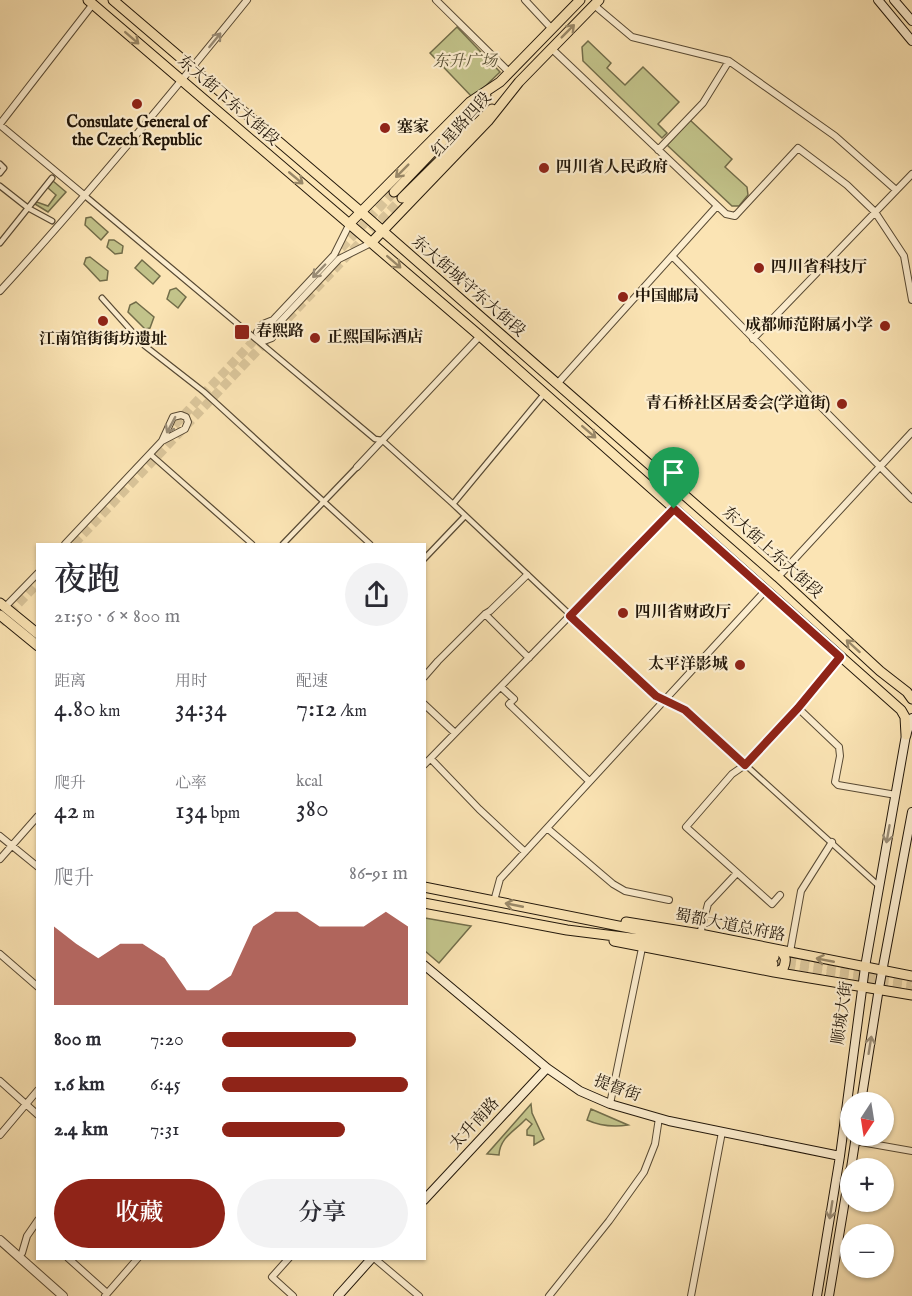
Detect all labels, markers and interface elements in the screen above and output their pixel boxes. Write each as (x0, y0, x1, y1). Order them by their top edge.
one-way arrow (561, 24, 576, 38)
one-way arrow (124, 31, 139, 45)
one-way arrow (208, 32, 221, 48)
street label: 东大街下东大街段 (173, 51, 283, 151)
park label: 东升广场 (433, 52, 499, 72)
street label: 红星路四段 (428, 89, 496, 161)
marker: Consulate General of the Czech Republic (130, 97, 144, 111)
place label: Consulate General of the Czech Republic (66, 113, 211, 151)
place label: 塞家 (397, 117, 429, 138)
marker: 塞家 (378, 121, 392, 135)
place label: 四川省人民政府 (556, 157, 668, 178)
marker: 四川省人民政府 (537, 161, 551, 175)
one-way arrow (394, 163, 409, 178)
one-way arrow (288, 171, 303, 185)
street label: 东大街城守东大街段 (407, 232, 529, 342)
one-way arrow (386, 255, 401, 269)
place label: 四川省科技厅 (771, 258, 867, 278)
marker: 四川省科技厅 (752, 261, 766, 275)
one-way arrow (311, 264, 326, 279)
place label: 中国邮局 (635, 287, 699, 307)
marker: 中国邮局 (616, 290, 630, 304)
marker: 江南馆街街坊遗址 (96, 314, 110, 328)
place label: 成都师范附属小学 (745, 316, 873, 336)
marker: 成都师范附属小学 (878, 319, 892, 333)
place label: 春熙路 (256, 322, 304, 342)
marker: 春熙路 (233, 323, 251, 341)
place label: 正熙国际酒店 (327, 327, 423, 348)
place label: 江南馆街街坊遗址 (39, 330, 167, 350)
marker: 正熙国际酒店 (308, 331, 322, 345)
place label: 青石桥社区居委会(学道街) (646, 394, 830, 414)
marker: 青石桥社区居委会(学道街) (835, 397, 849, 411)
one-way arrow (164, 415, 176, 433)
one-way arrow (581, 425, 596, 439)
pin (648, 447, 699, 509)
icon: arrive (657, 456, 690, 489)
street label: 东大街上东大街段 (718, 503, 826, 603)
text: 夜跑 (54, 560, 120, 602)
button: share (345, 563, 408, 626)
place label: 四川省财政厅 (635, 603, 731, 623)
text: 21:50 · 6 × 800 m (54, 604, 180, 629)
marker: 四川省财政厅 (616, 606, 630, 620)
one-way arrow (846, 639, 861, 653)
place label: 太平洋影城 (648, 655, 728, 675)
marker: 太平洋影城 (733, 658, 747, 672)
text: 距离 (54, 672, 86, 692)
text: 用时 (175, 672, 207, 692)
text: 配速 (296, 672, 328, 692)
text: 4.80 (54, 692, 96, 725)
text: 34:34 (175, 692, 227, 725)
text: 7:12 (296, 692, 337, 725)
text: km (96, 702, 120, 722)
text: /km (337, 702, 367, 722)
text: kcal (296, 772, 323, 792)
text: 爬升 (54, 774, 86, 794)
text: 心率 (175, 774, 207, 794)
text: 380 (296, 792, 329, 825)
text: 42 (54, 794, 79, 827)
text: 134 (175, 794, 207, 827)
text: m (79, 804, 95, 824)
text: bpm (207, 804, 240, 824)
one-way arrow (883, 824, 894, 844)
text: 86–91 m (349, 861, 408, 886)
text: 爬升 (54, 866, 94, 891)
one-way arrow (505, 899, 525, 910)
street label: 蜀都大道总府路 (673, 905, 787, 947)
one-way arrow (816, 953, 835, 965)
street label: 顺城大街 (829, 980, 857, 1046)
text: 800 m (54, 1027, 101, 1052)
text: 7:20 (150, 1027, 184, 1052)
one-way arrow (865, 1035, 876, 1055)
street label: 提督街 (591, 1071, 643, 1107)
text: 1.6 km (54, 1072, 105, 1097)
text: 6:45 (150, 1072, 181, 1097)
north arrow (840, 1092, 894, 1146)
map controls (840, 1092, 894, 1278)
street label: 太升南路 (446, 1094, 504, 1154)
text: 2.4 km (54, 1117, 108, 1142)
text: 7:31 (150, 1117, 180, 1142)
button: + (840, 1158, 894, 1212)
button: 收藏 (54, 1179, 225, 1248)
button: 分享 (237, 1179, 408, 1248)
one-way arrow (825, 1200, 836, 1220)
button: − (840, 1224, 894, 1278)

